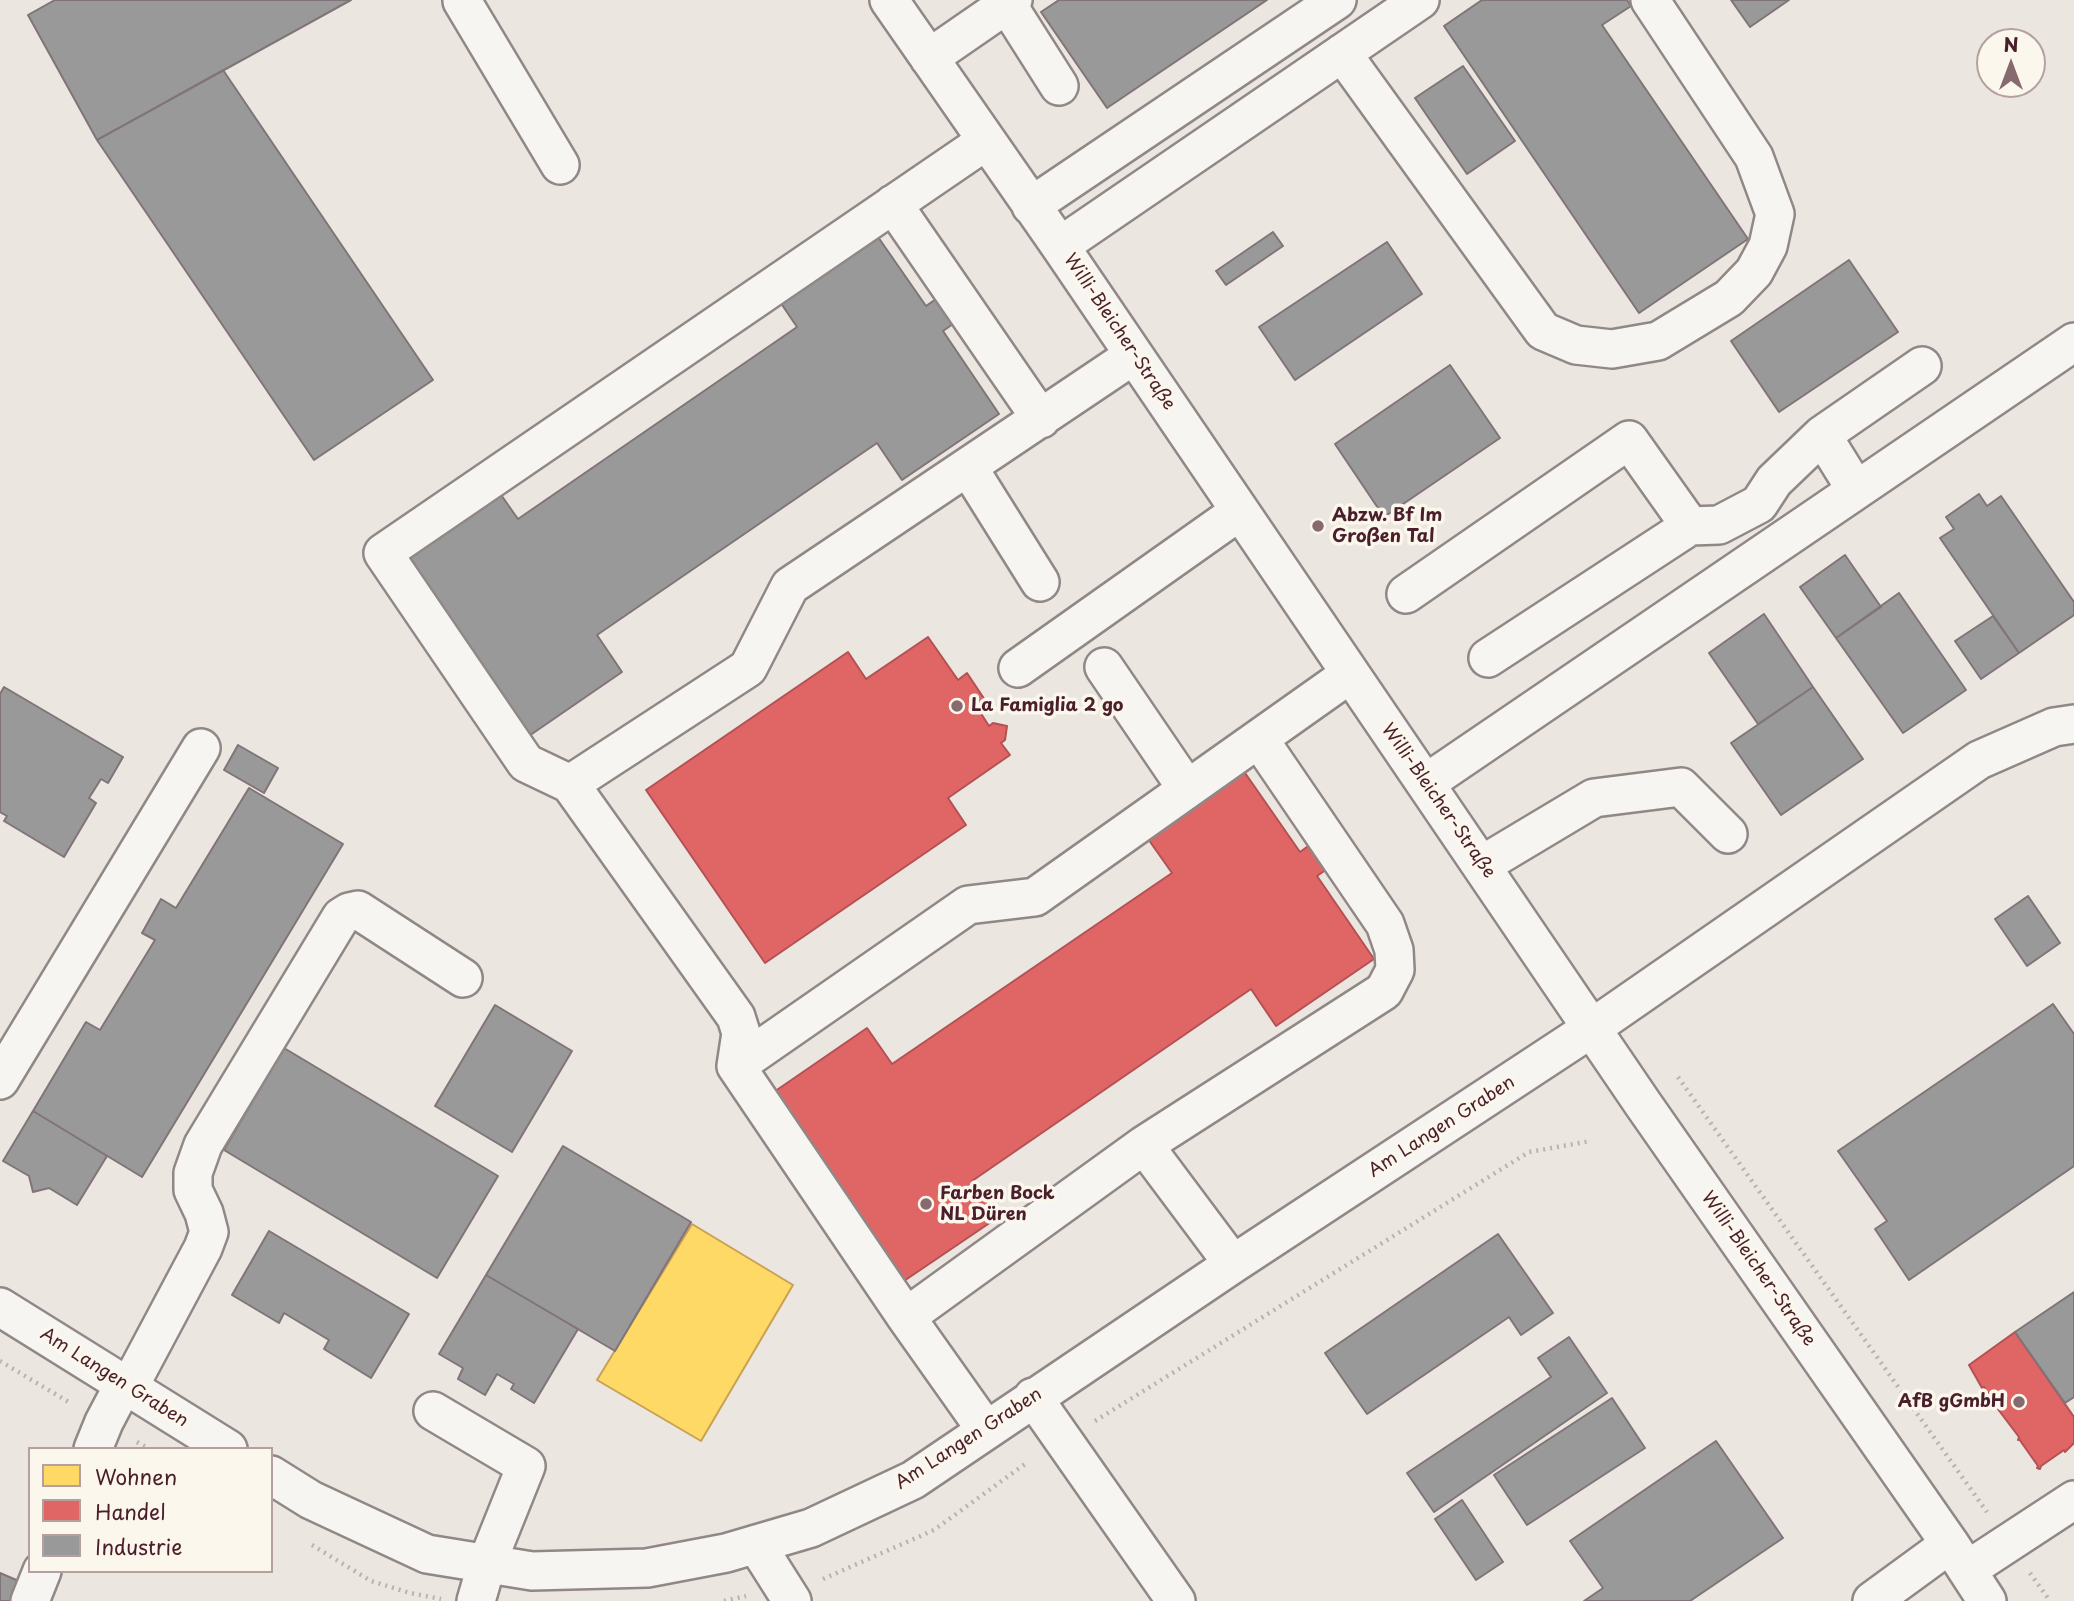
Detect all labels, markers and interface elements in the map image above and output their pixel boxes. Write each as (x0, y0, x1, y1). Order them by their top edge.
north arrow (1976, 28, 2046, 98)
text: N (2003, 30, 2019, 58)
street label: Willi-Bleicher-Straße (1059, 250, 1179, 414)
place label: Abzw. Bf Im Großen Tal (1332, 505, 1442, 548)
marker: Abzw. Bf Im Großen Tal (1310, 518, 1326, 534)
place label: La Famiglia 2 go (971, 695, 1124, 717)
marker: La Famiglia 2 go (949, 698, 965, 714)
street label: Willi-Bleicher-Straße (1376, 719, 1500, 883)
street label: Am Langen Graben (1365, 1072, 1519, 1182)
place label: Farben Bock NL Düren (940, 1183, 1055, 1226)
street label: Willi-Bleicher-Straße (1696, 1187, 1820, 1351)
marker: Farben Bock NL Düren (918, 1196, 934, 1212)
street label: Am Langen Graben (36, 1324, 192, 1432)
street label: Am Langen Graben (892, 1384, 1046, 1494)
place label: AfB gGmbH (1898, 1391, 2005, 1413)
marker: AfB gGmbH (2011, 1394, 2027, 1410)
legend (28, 1447, 273, 1573)
text: Wohnen (95, 1460, 177, 1492)
text: Handel (95, 1495, 166, 1527)
text: Industrie (95, 1530, 182, 1562)

